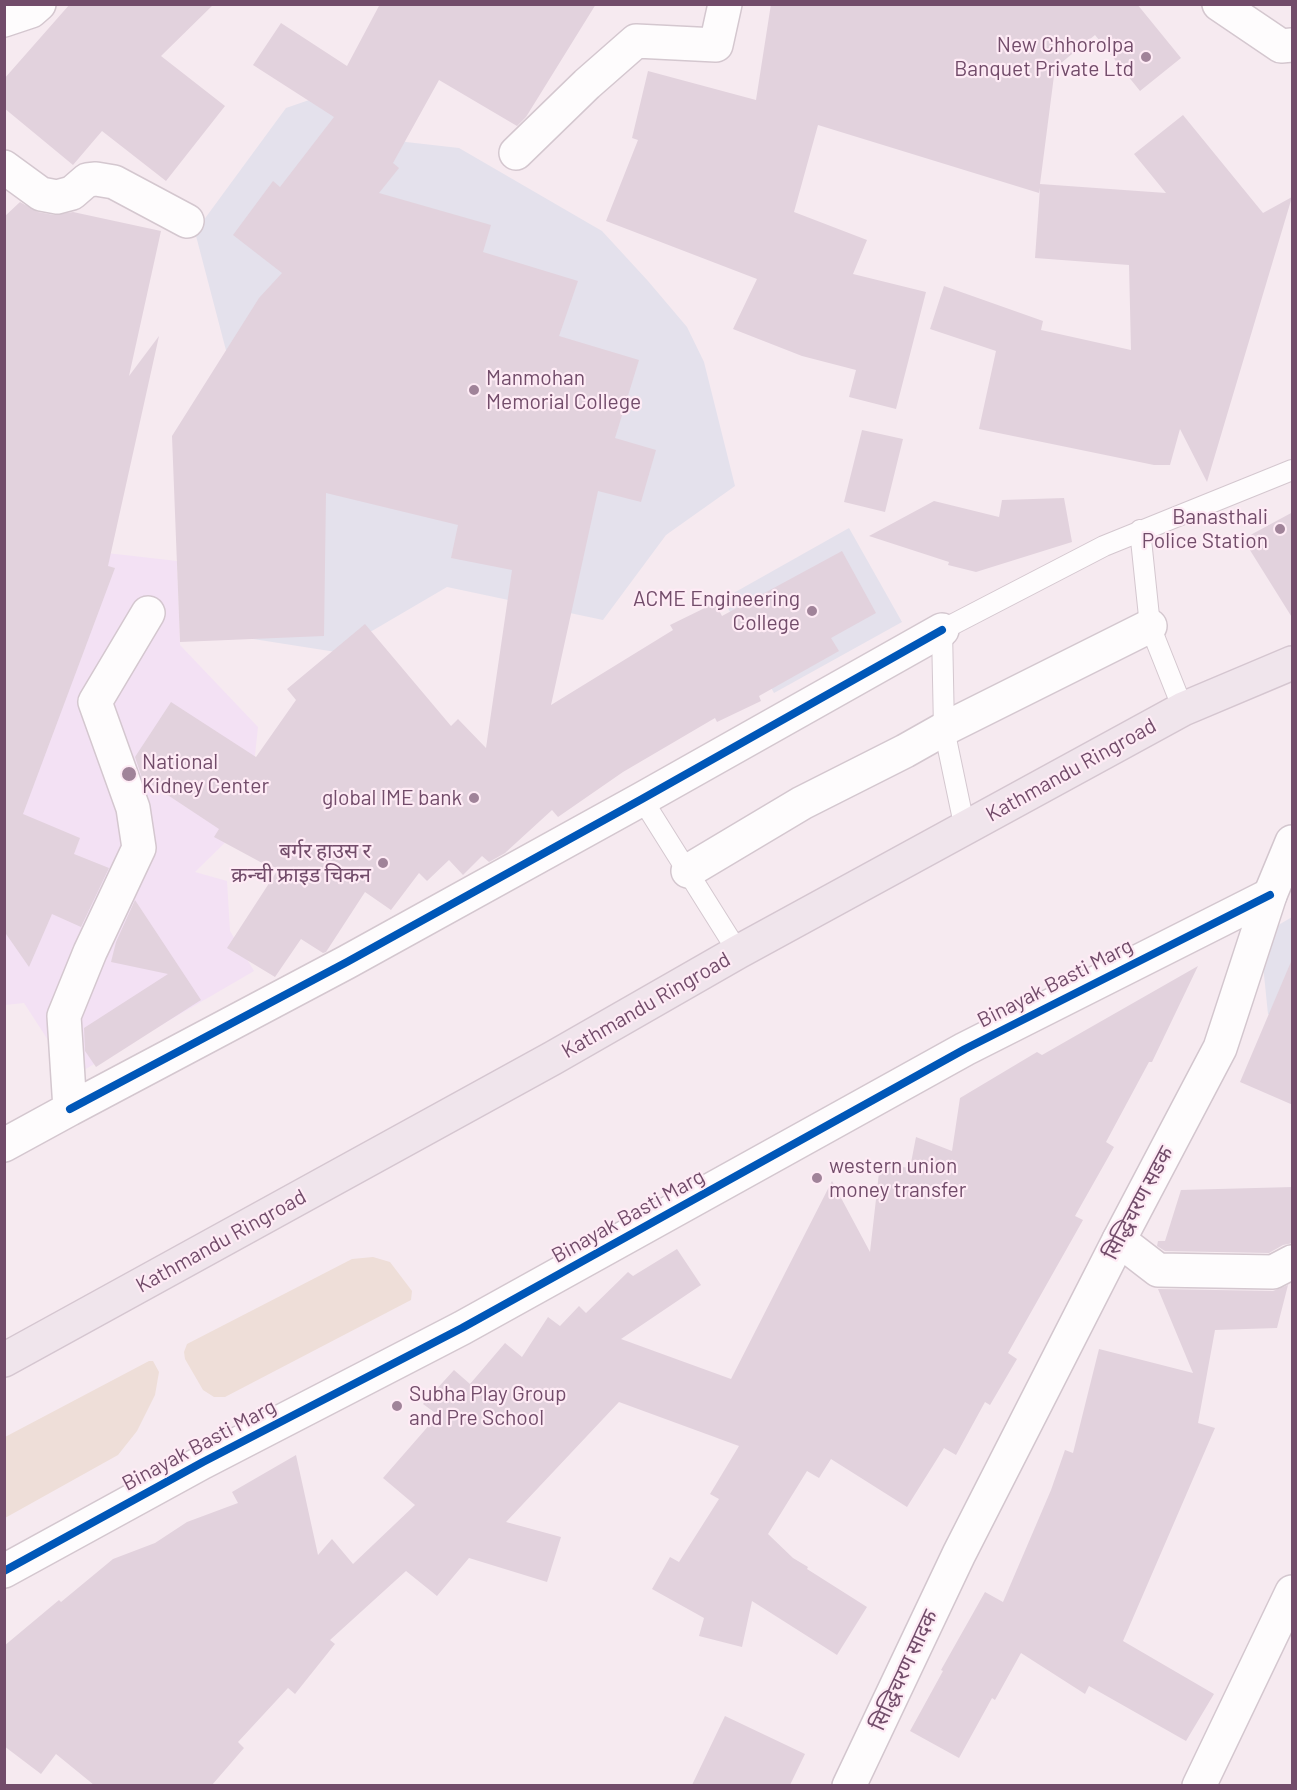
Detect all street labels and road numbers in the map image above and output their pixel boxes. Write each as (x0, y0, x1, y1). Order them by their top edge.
street label: Kathmandu Ringroad (982, 713, 1160, 827)
street label: Binayak Basti Marg (973, 933, 1137, 1033)
street label: Kathmandu Ringroad (557, 946, 735, 1064)
street label: सिद्धिचरण सडक (1098, 1142, 1178, 1264)
street label: Binayak Basti Marg (547, 1164, 709, 1268)
street label: Kathmandu Ringroad (132, 1184, 310, 1298)
street label: Binayak Basti Marg (118, 1394, 280, 1496)
street label: सिद्धिचरण सादक (865, 1606, 943, 1734)

